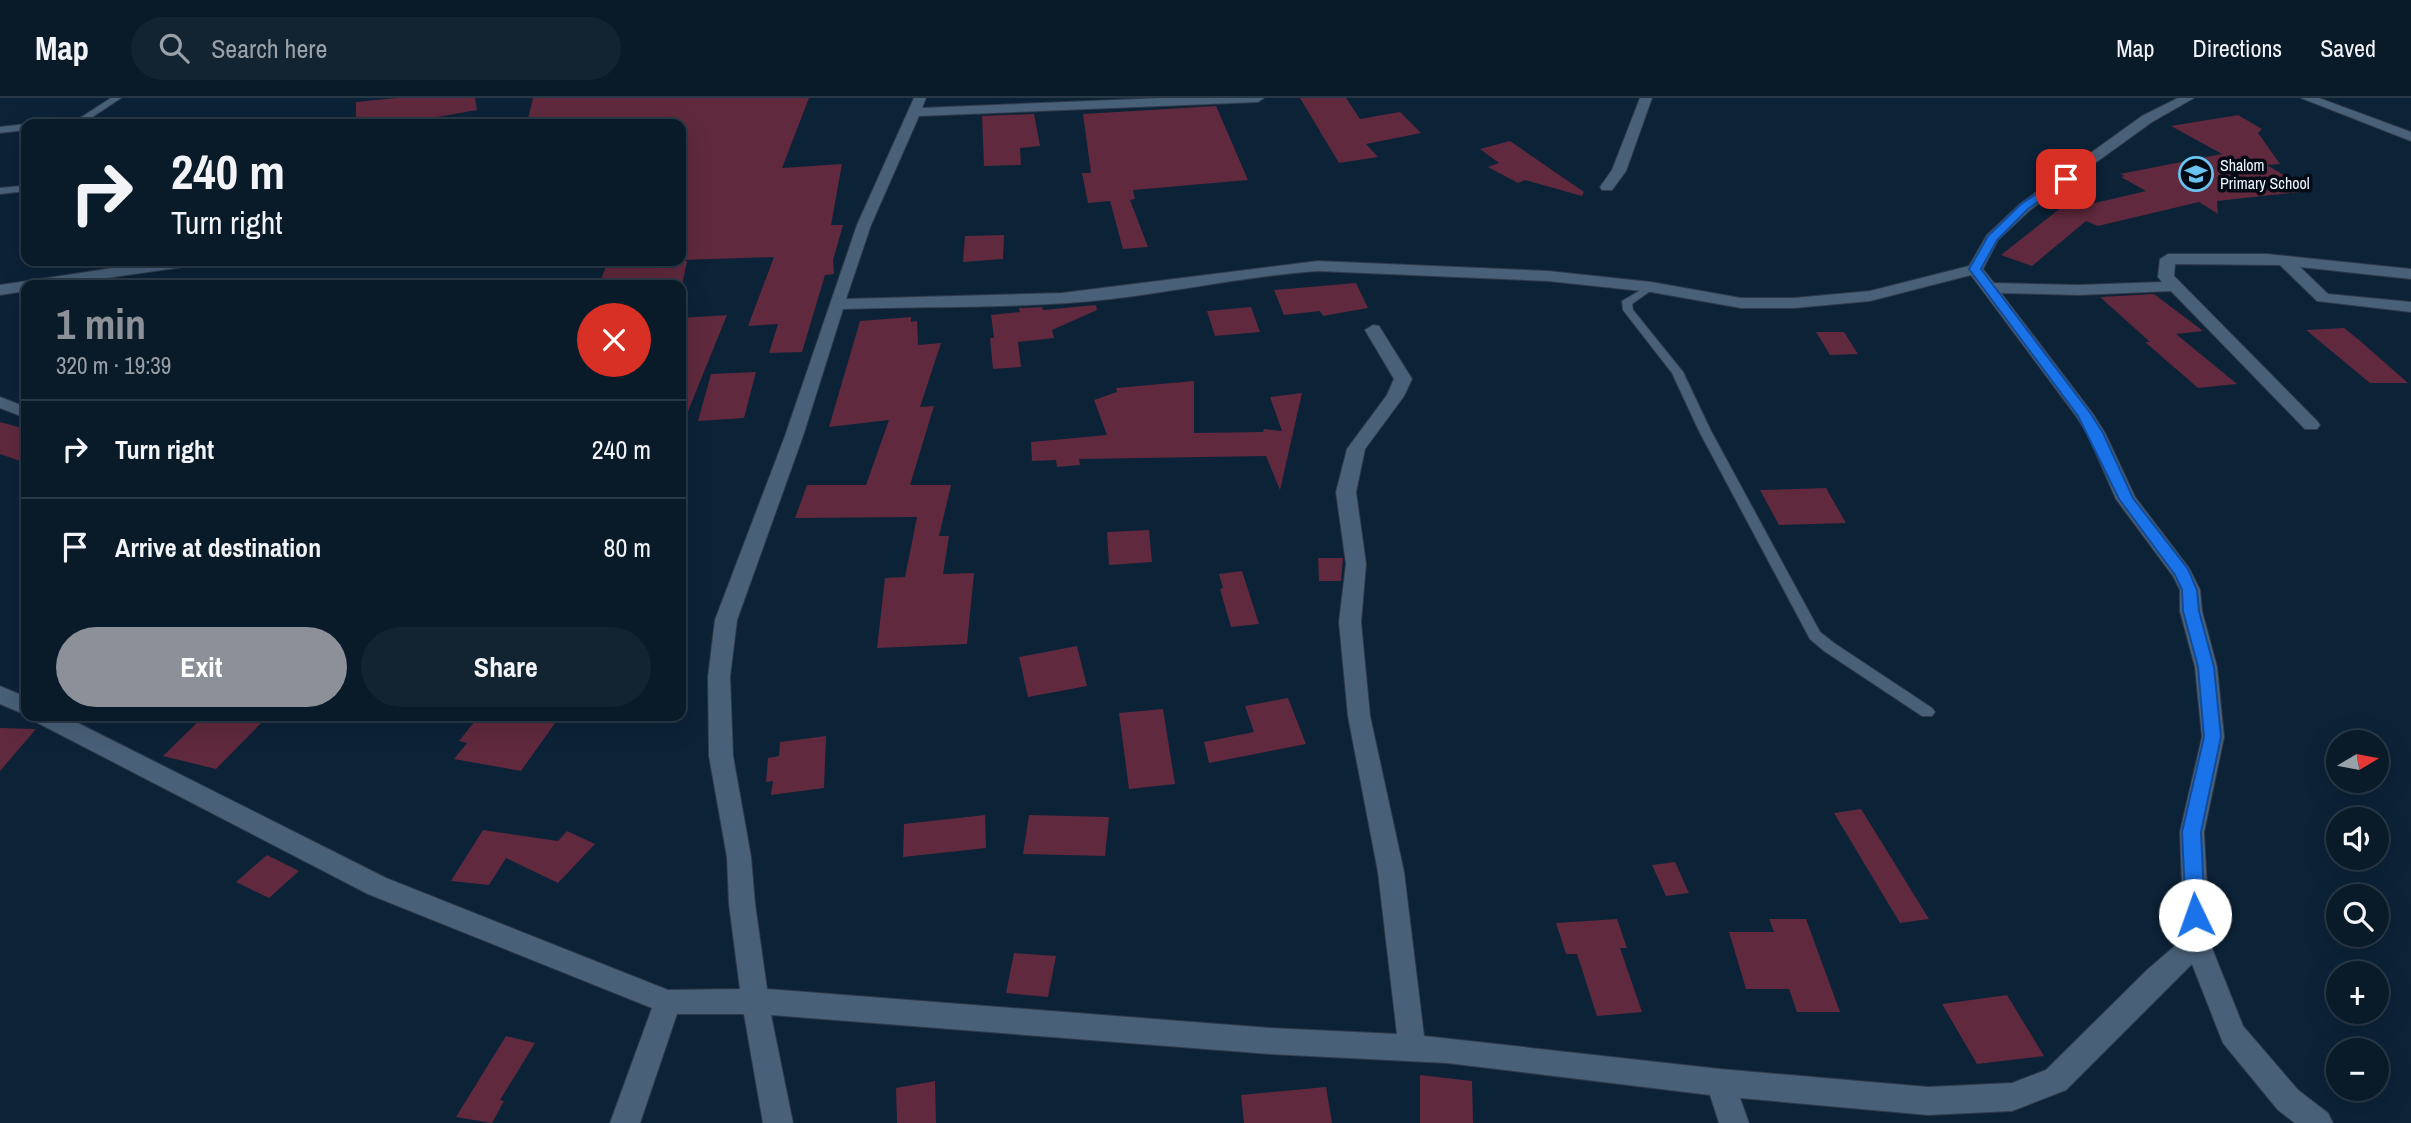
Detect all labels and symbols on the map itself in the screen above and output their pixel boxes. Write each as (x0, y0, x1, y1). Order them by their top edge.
pin (2036, 149, 2096, 209)
place label: Shalom Primary School (2220, 154, 2310, 194)
school or university icon: Shalom Primary School (2177, 155, 2215, 193)
north arrow (2326, 730, 2389, 793)
position arrow (2158, 878, 2232, 952)

